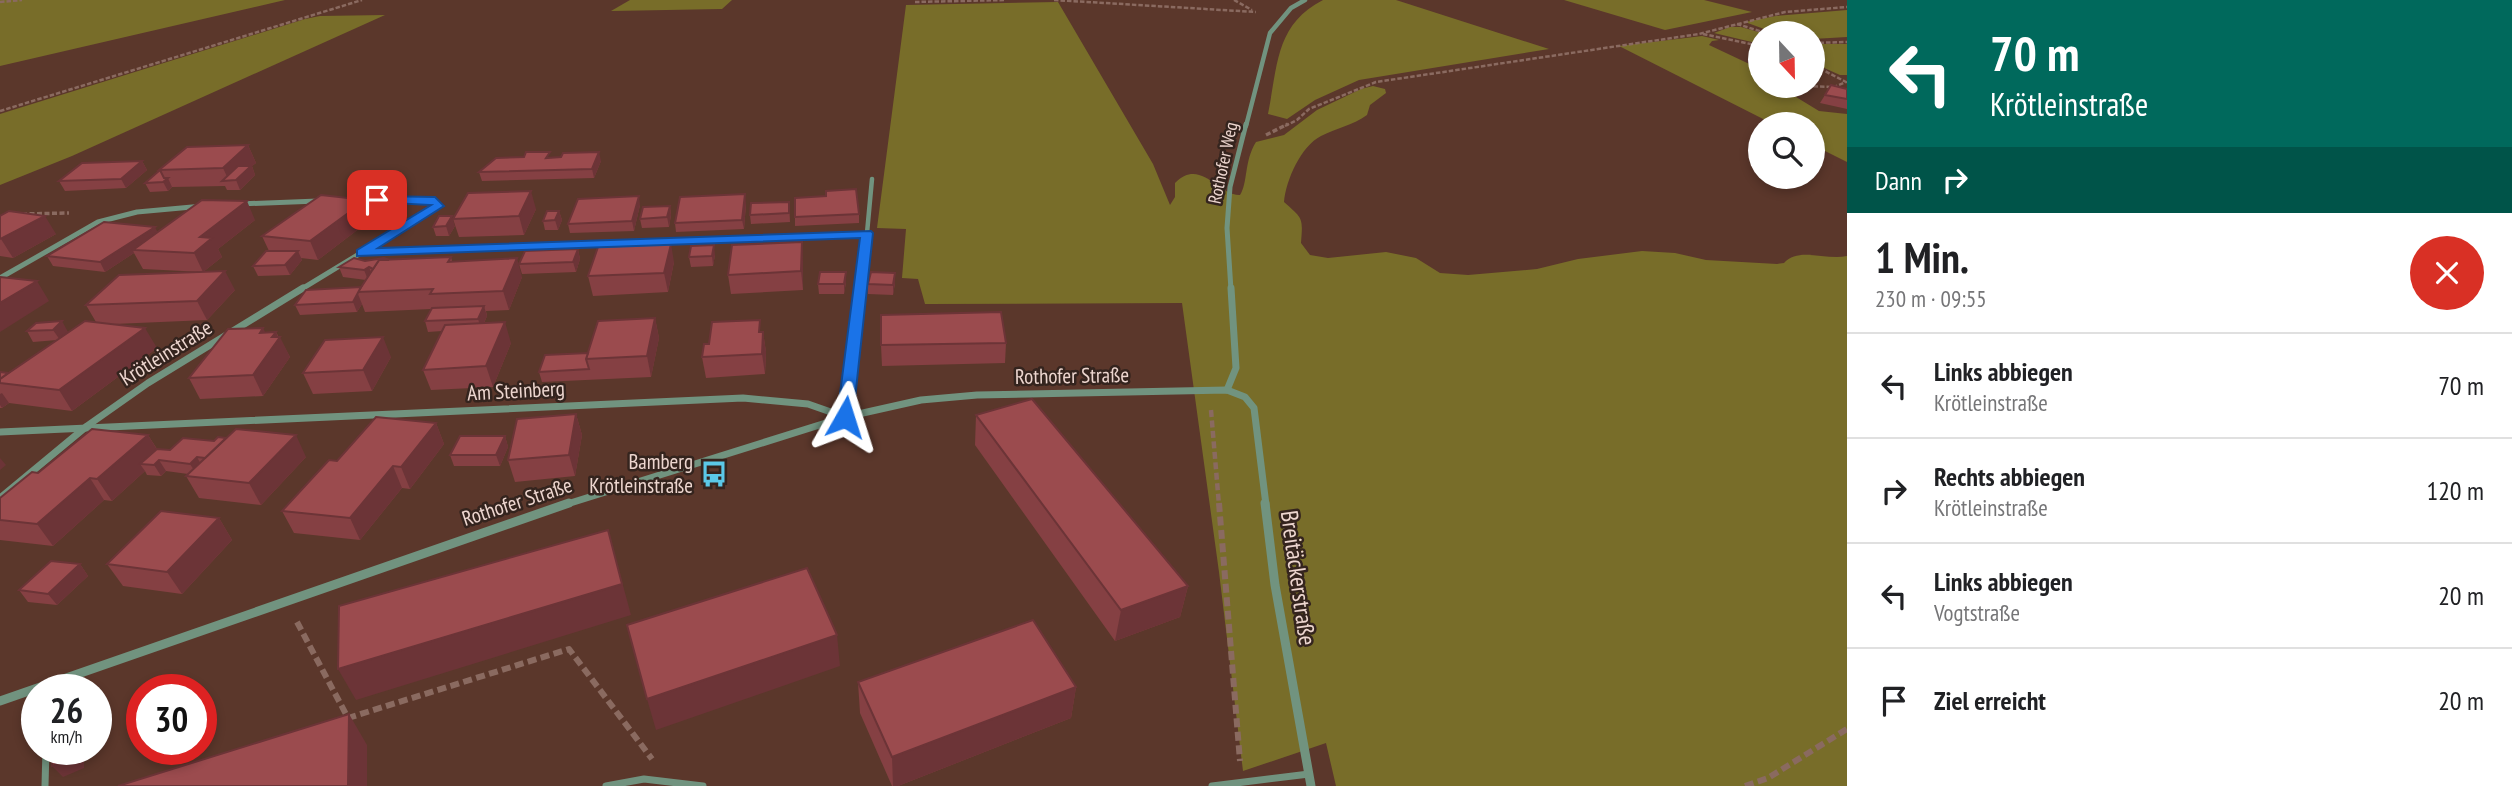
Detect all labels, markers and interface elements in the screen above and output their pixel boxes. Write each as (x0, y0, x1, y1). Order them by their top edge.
north arrow (1748, 21, 1825, 98)
map controls (1748, 21, 1825, 189)
text: 70 m (1990, 21, 2079, 85)
icon: left (1875, 28, 1966, 119)
text: Krötleinstraße (1990, 83, 2148, 125)
button: search (1748, 112, 1825, 189)
street label: Rothofer Weg (1203, 120, 1242, 206)
icon: right (1936, 161, 1974, 199)
text: Dann (1875, 164, 1922, 197)
pin (347, 170, 407, 230)
icon: arrive (358, 181, 396, 219)
text: 1 Min. (1875, 230, 1969, 285)
button: close (2410, 236, 2484, 310)
text: 230 m · 09:55 (1875, 284, 1987, 313)
street label: Krötleinstraße (115, 314, 217, 392)
text: Links abbiegen (1934, 355, 2073, 388)
street label: Rothofer Straße (1015, 361, 1129, 390)
icon: left (1875, 367, 1913, 405)
text: 70 m (2438, 369, 2484, 402)
street label: Am Steinberg (466, 374, 565, 407)
position arrow (808, 380, 882, 454)
text: Krötleinstraße (1934, 388, 2048, 417)
place label: Bamberg Krötleinstraße (589, 448, 693, 499)
bus stop icon: Bamberg Krötleinstraße (699, 459, 729, 489)
text: Rechts abbiegen (1934, 460, 2085, 493)
street label: Rothofer Straße (458, 471, 575, 532)
icon: right (1875, 472, 1913, 510)
text: 120 m (2426, 474, 2484, 507)
text: Krötleinstraße (1934, 493, 2048, 522)
street label: Breitäckerstraße (1274, 509, 1323, 647)
text: Links abbiegen (1934, 565, 2073, 598)
icon: left (1875, 577, 1913, 615)
text: 20 m (2438, 579, 2484, 612)
text: Vogtstraße (1934, 598, 2020, 627)
speed limit sign: 30 (126, 674, 217, 765)
icon: arrive (1875, 682, 1913, 720)
text: Ziel erreicht (1934, 684, 2046, 717)
text: 20 m (2438, 684, 2484, 717)
text: 26 (50, 687, 83, 733)
text: km/h (51, 725, 82, 748)

